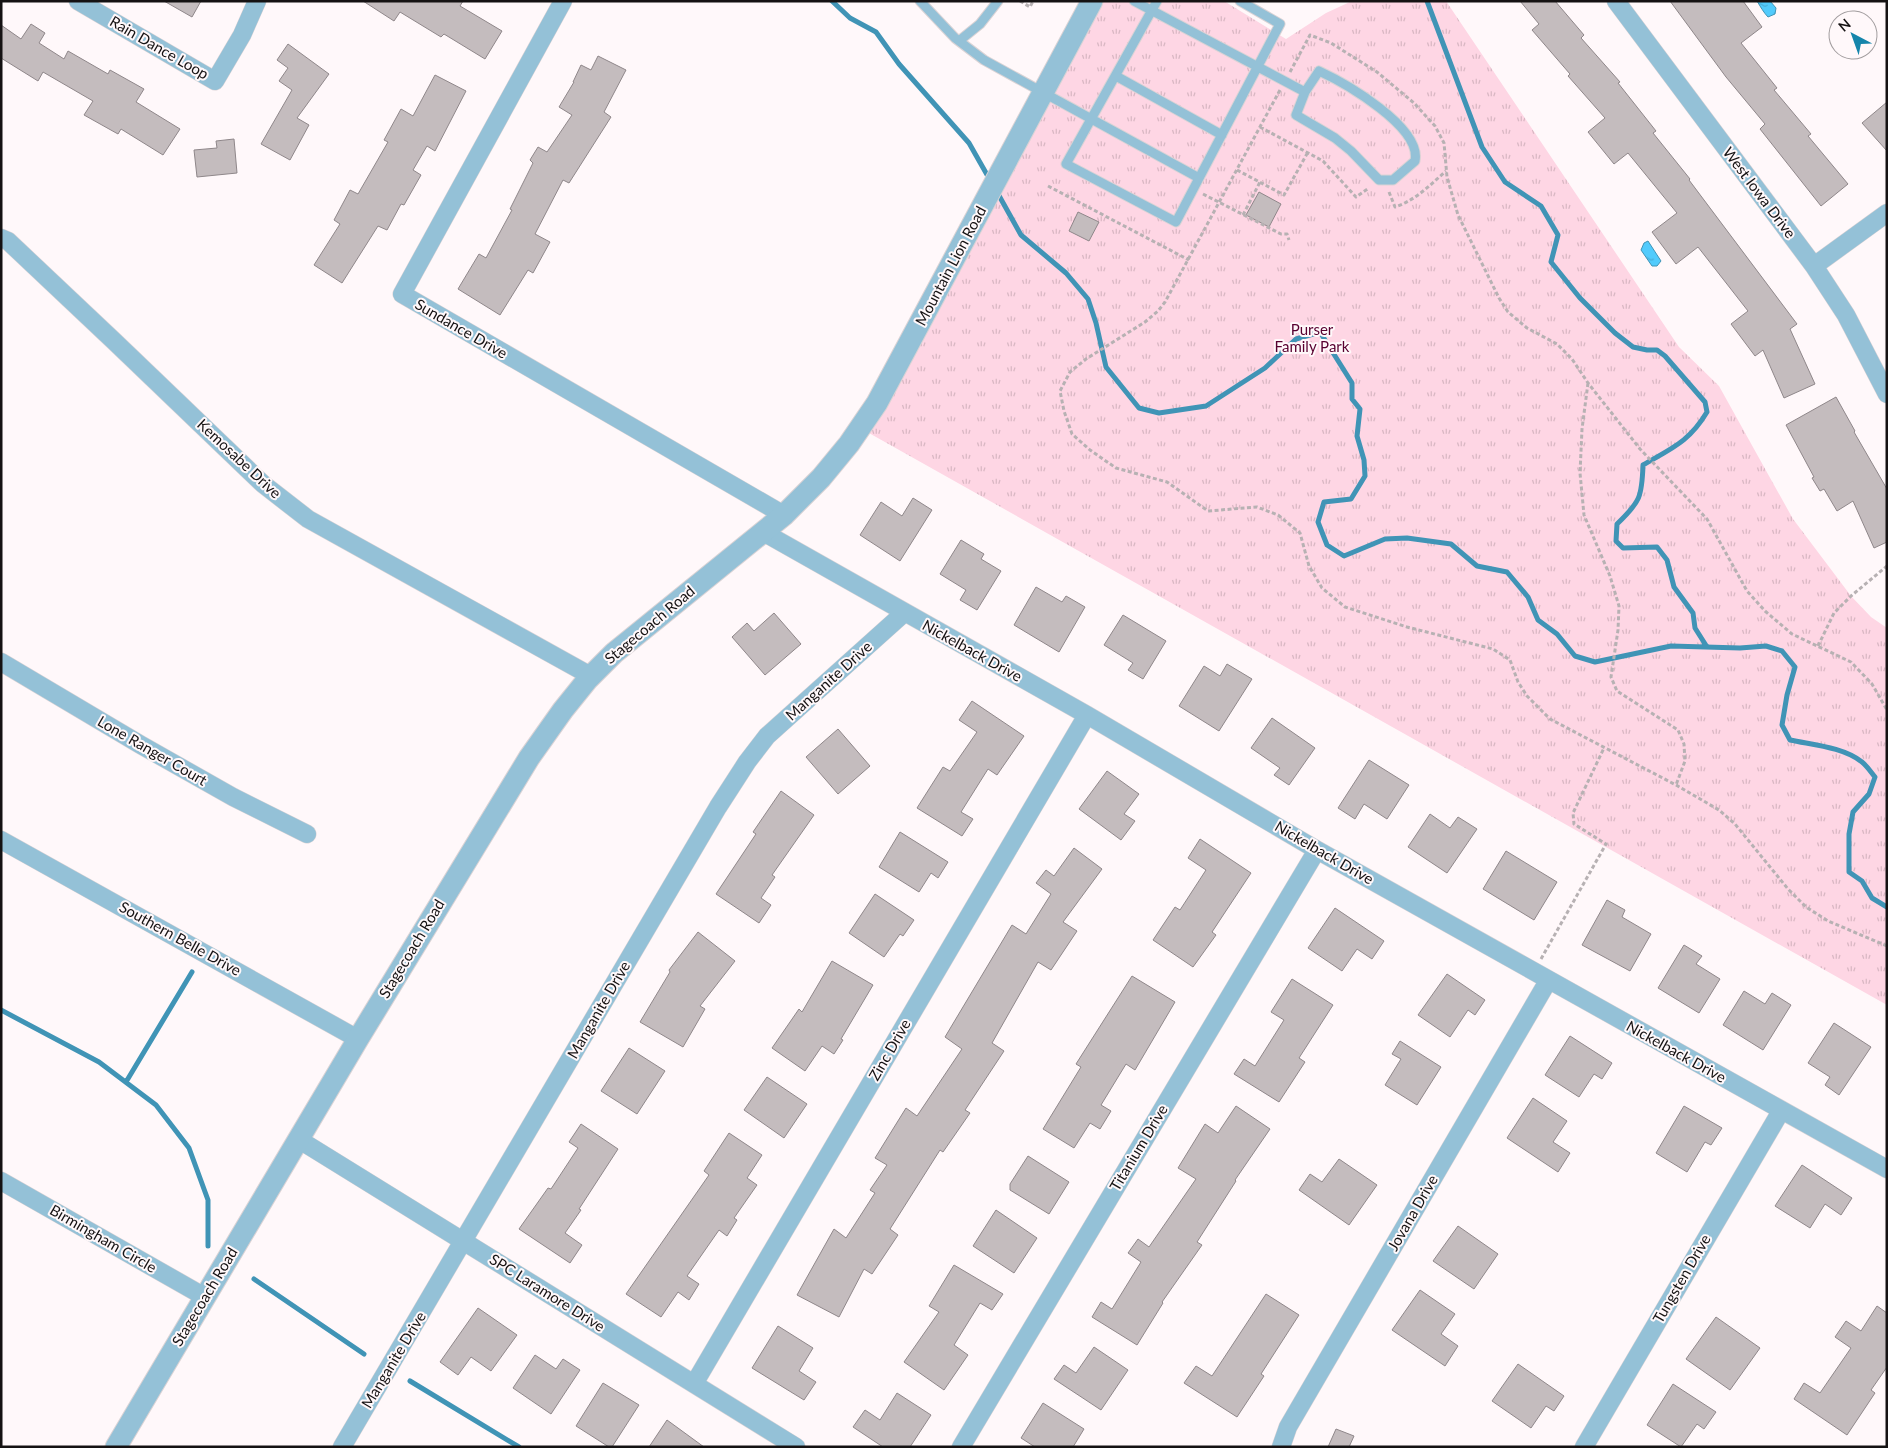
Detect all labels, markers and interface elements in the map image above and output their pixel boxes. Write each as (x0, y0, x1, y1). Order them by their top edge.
north arrow (1828, 10, 1878, 60)
street label: Rain Dance Loop (107, 12, 212, 83)
text: N (1834, 15, 1854, 35)
street label: West Iowa Drive (1720, 143, 1800, 242)
street label: Mountain Lion Road (911, 203, 989, 328)
street label: Sundance Drive (412, 294, 511, 362)
park label: Purser Family Park (1275, 320, 1350, 355)
street label: Kemosabe Drive (194, 415, 285, 502)
street label: Stagecoach Road (601, 581, 698, 667)
street label: Nickelback Drive (920, 615, 1025, 685)
street label: Manganite Drive (782, 637, 875, 724)
street label: Lone Ranger Court (95, 712, 211, 789)
street label: Nickelback Drive (1272, 817, 1377, 888)
street label: Stagecoach Road (375, 896, 448, 1001)
street label: Southern Belle Drive (116, 897, 245, 979)
street label: Manganite Drive (563, 957, 633, 1061)
street label: Zinc Drive (864, 1016, 914, 1083)
street label: Nickelback Drive (1624, 1016, 1729, 1086)
street label: Titanium Drive (1105, 1101, 1171, 1194)
street label: Jovana Drive (1383, 1171, 1441, 1254)
street label: Birmingham Circle (47, 1200, 160, 1276)
street label: Tungsten Drive (1648, 1231, 1714, 1326)
street label: Stagecoach Road (168, 1244, 241, 1349)
street label: SPC Laramore Drive (487, 1249, 609, 1335)
street label: Manganite Drive (357, 1308, 429, 1411)

